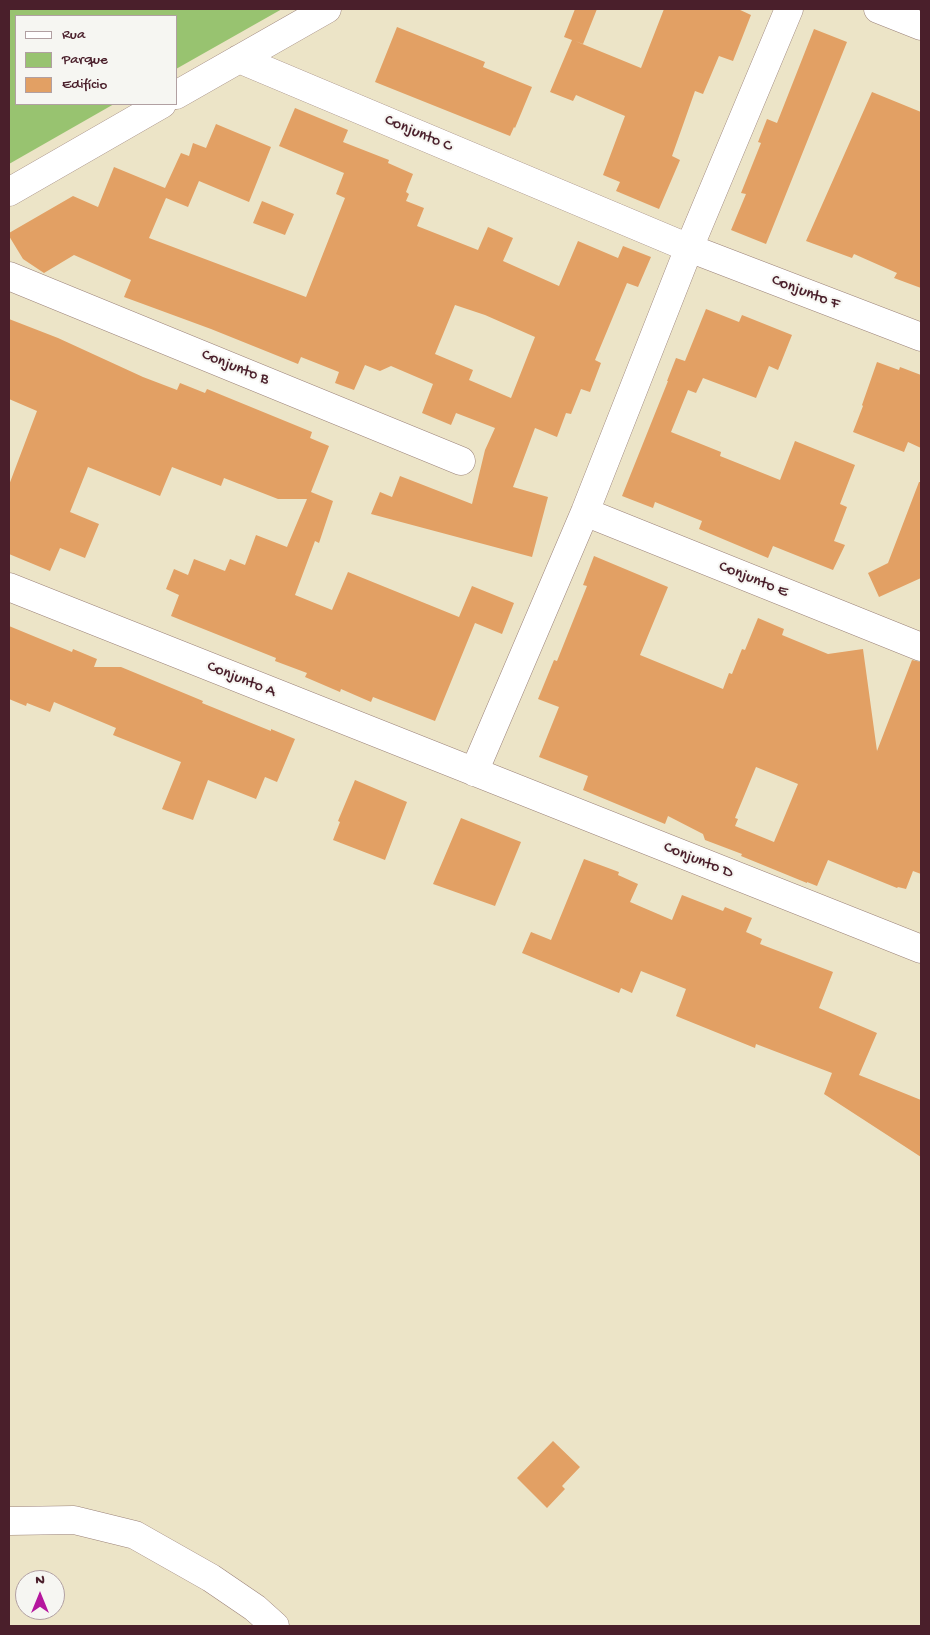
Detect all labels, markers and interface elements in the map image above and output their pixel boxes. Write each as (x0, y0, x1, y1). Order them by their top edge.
legend (15, 15, 178, 105)
text: Rua (62, 26, 85, 44)
text: Parque (62, 51, 108, 69)
text: Edifício (62, 76, 107, 94)
street label: Conjunto C (381, 111, 455, 157)
street label: Conjunto F (768, 271, 842, 315)
street label: Conjunto B (198, 346, 272, 390)
street label: Conjunto E (716, 557, 790, 603)
street label: Conjunto A (204, 658, 278, 702)
street label: Conjunto D (660, 838, 736, 884)
north arrow (15, 1570, 65, 1620)
text: N (35, 1572, 45, 1589)

